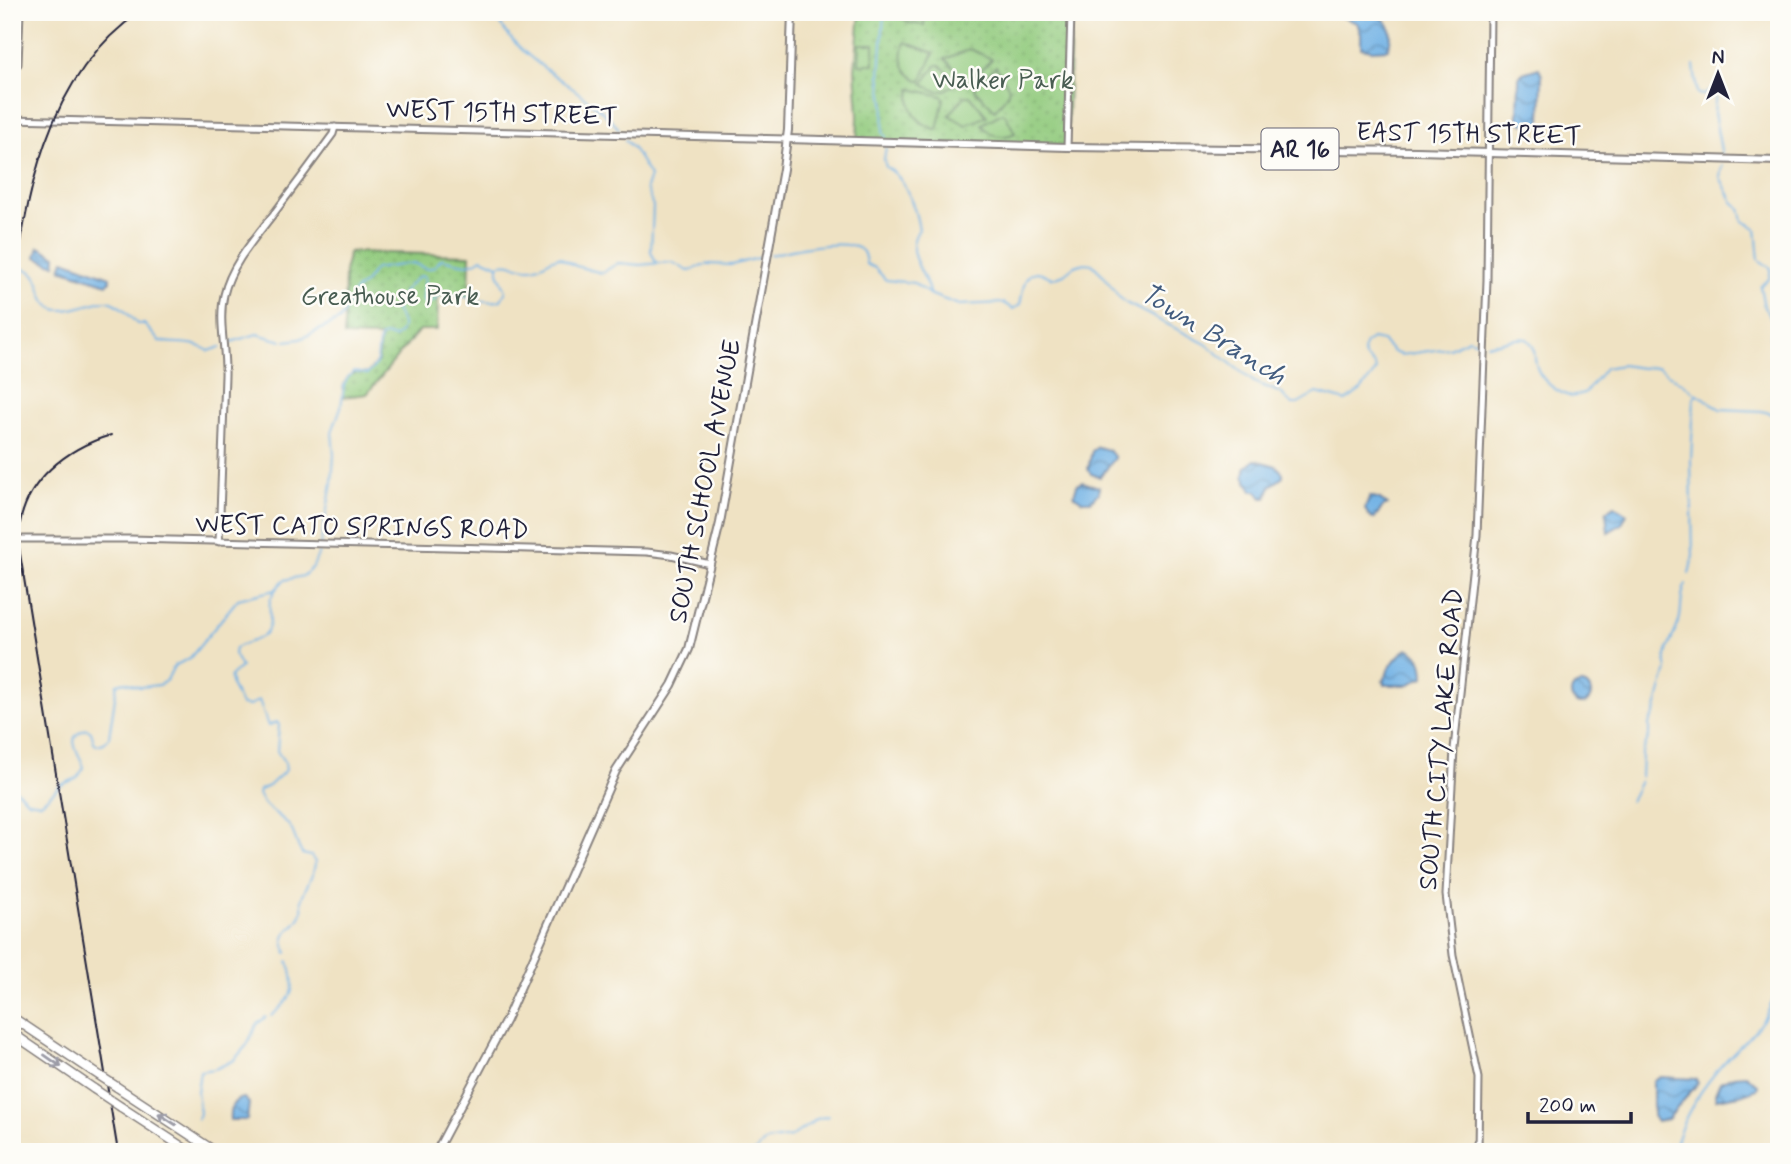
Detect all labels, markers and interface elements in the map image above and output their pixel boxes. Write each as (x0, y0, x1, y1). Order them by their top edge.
north arrow (1682, 38, 1752, 108)
text: N (1712, 46, 1724, 71)
park label: Walker Park (932, 64, 1074, 98)
street label: WEST 15TH STREET (385, 93, 618, 135)
street label: EAST 15TH STREET (1356, 116, 1582, 154)
road number: AR 16 (1262, 128, 1338, 169)
water label: Town Branch (1132, 275, 1293, 395)
park label: Greathouse Park (301, 280, 479, 314)
street label: SOUTH SCHOOL AVENUE (662, 337, 750, 626)
street label: WEST CATO SPRINGS ROAD (195, 508, 529, 548)
street label: SOUTH CITY LAKE ROAD (1412, 587, 1472, 892)
one-way arrow (43, 1054, 62, 1068)
scale bar (1528, 1080, 1632, 1124)
text: 200 m (1539, 1092, 1596, 1120)
one-way arrow (157, 1112, 177, 1126)

